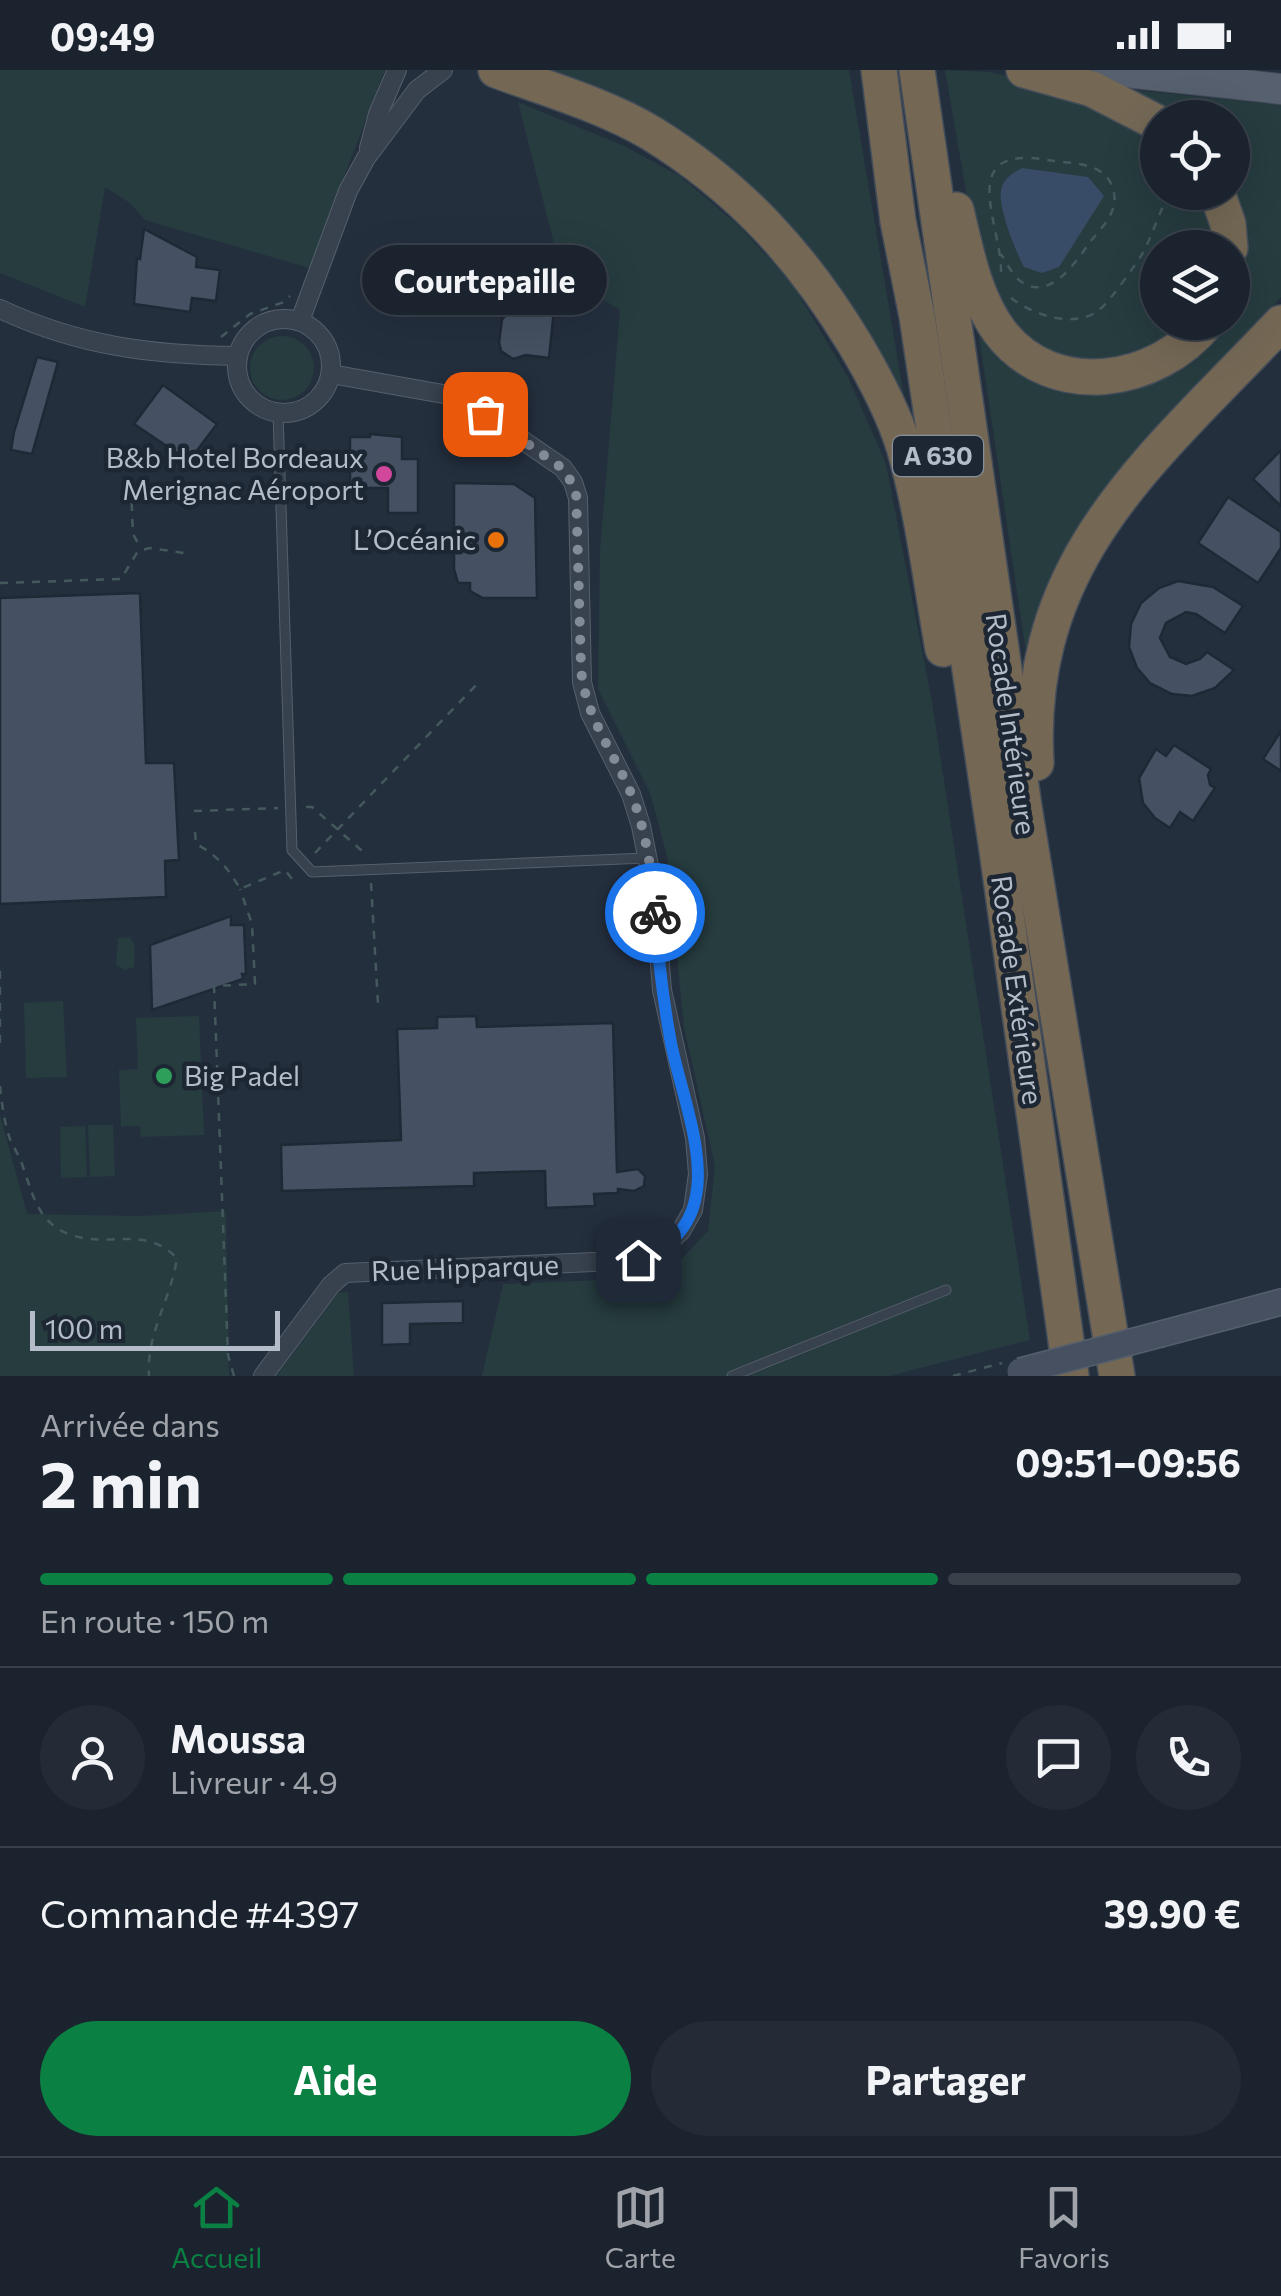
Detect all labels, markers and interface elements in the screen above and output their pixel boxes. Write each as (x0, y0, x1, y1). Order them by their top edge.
text: 09:49 (50, 12, 156, 59)
map controls (1140, 100, 1250, 340)
button: locate (1140, 100, 1250, 210)
button: layers (1140, 230, 1250, 340)
callout: Courtepaille (362, 244, 608, 314)
text: Courtepaille (394, 260, 575, 300)
pin (443, 372, 528, 457)
icon: bag (458, 387, 513, 442)
road number: A 630 (893, 436, 983, 476)
place label: B&b Hotel Bordeaux Merignac Aéroport (106, 440, 364, 506)
marker: B&b Hotel Bordeaux Merignac Aéroport (373, 463, 395, 485)
place label: L’Océanic (353, 522, 476, 556)
marker: L’Océanic (485, 529, 507, 551)
street label: Rocade Intérieure (980, 611, 1044, 837)
courier (605, 863, 705, 963)
street label: Rocade Extérieure (985, 873, 1051, 1107)
icon: bike (628, 886, 683, 941)
place label: Big Padel (184, 1058, 300, 1092)
marker: Big Padel (153, 1065, 175, 1087)
pin (596, 1218, 681, 1303)
icon: home (611, 1233, 666, 1288)
street label: Rue Hipparque (371, 1247, 559, 1287)
scale bar (30, 1306, 280, 1350)
text: 100 m (45, 1311, 123, 1345)
text: Arrivée dans (40, 1404, 220, 1444)
text: 09:51–09:56 (1015, 1438, 1241, 1485)
text: 2 min (40, 1442, 202, 1521)
text: En route · 150 m (40, 1600, 269, 1640)
button: person (40, 1705, 145, 1810)
button: chat (1006, 1705, 1111, 1810)
button: phone (1136, 1705, 1241, 1810)
text: Moussa (170, 1714, 306, 1761)
text: Livreur · 4.9 (170, 1761, 338, 1801)
text: Commande #4397 (40, 1889, 359, 1936)
text: 39.90 € (1104, 1889, 1241, 1936)
button: Aide (40, 2021, 631, 2136)
button: Partager (651, 2021, 1241, 2136)
tab: Accueil (171, 2180, 262, 2274)
tab: Carte (605, 2180, 676, 2274)
tab: Favoris (1018, 2180, 1110, 2274)

